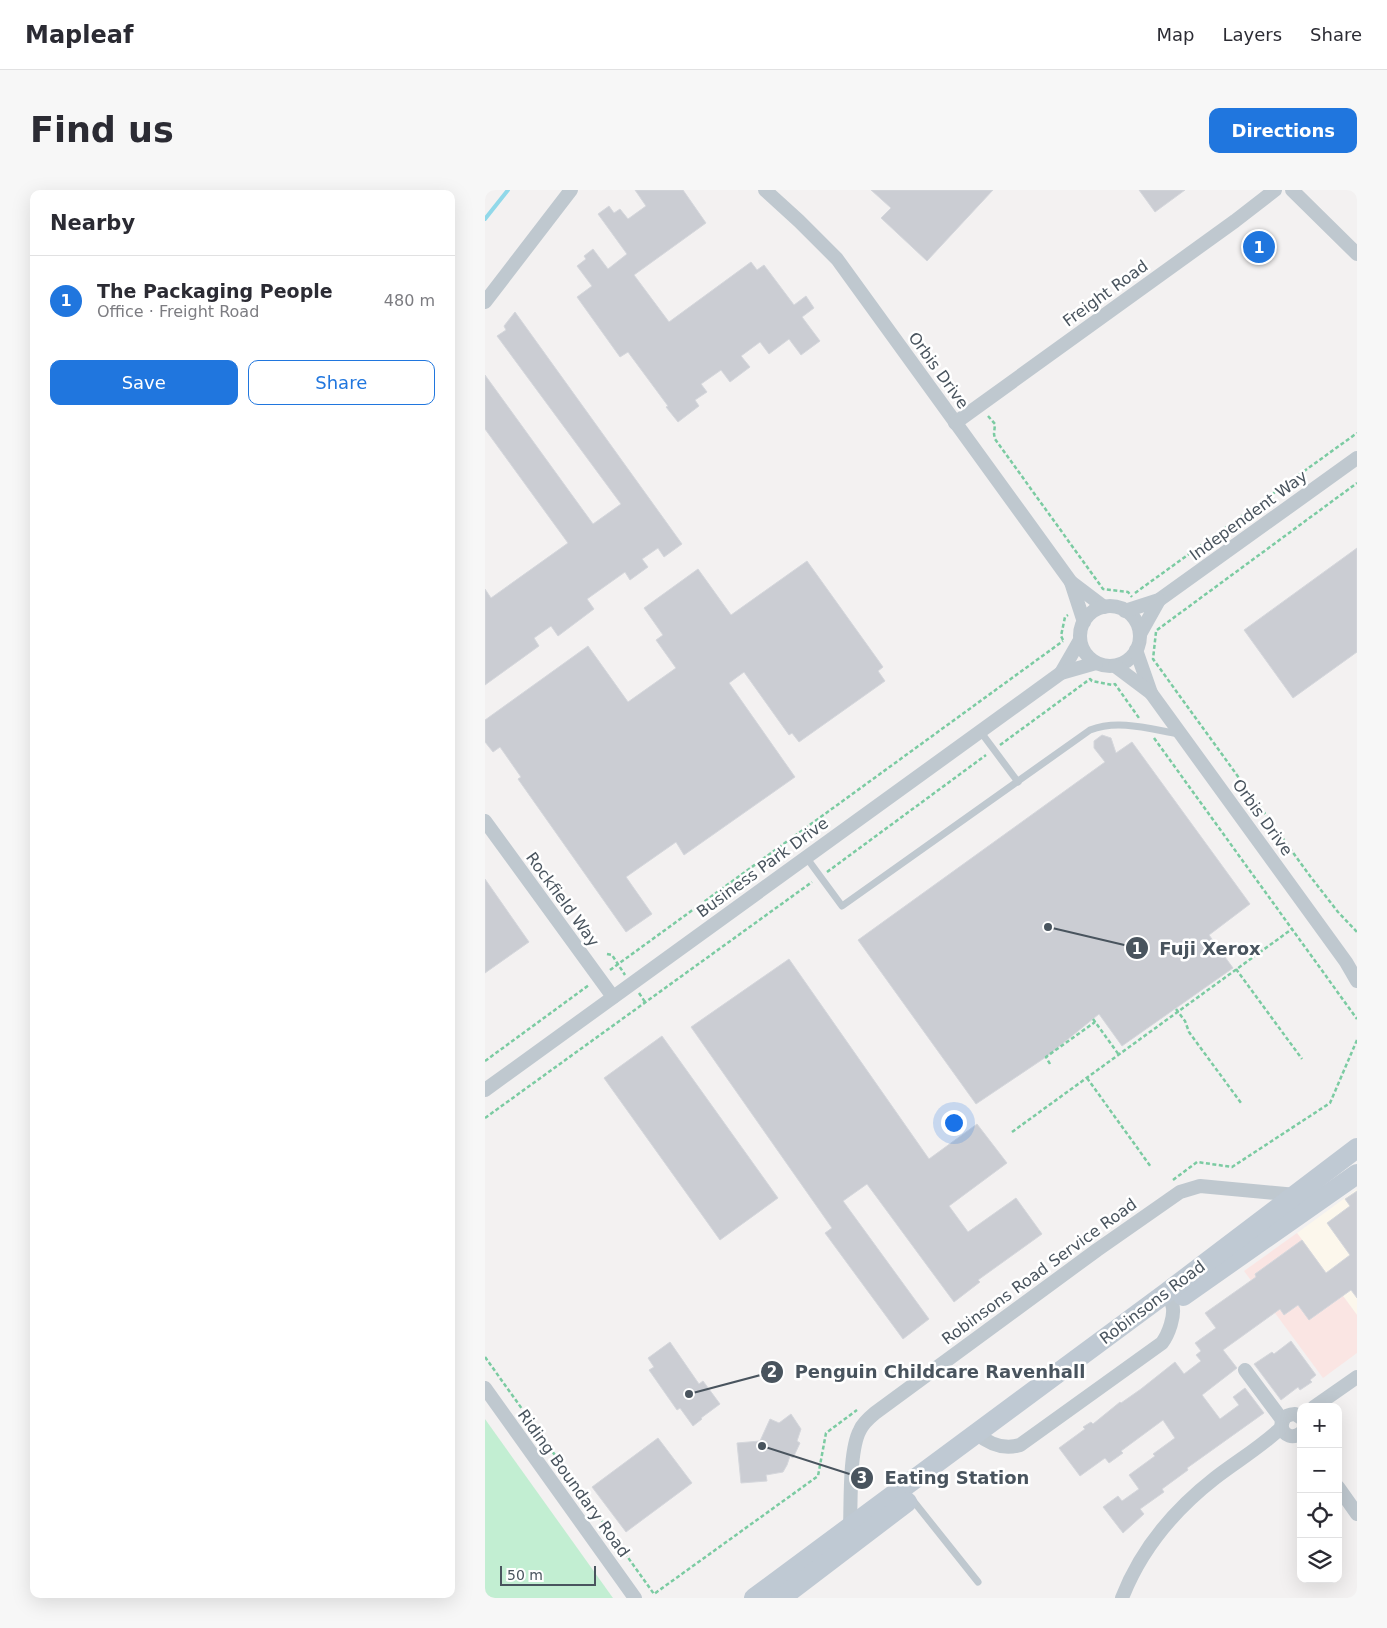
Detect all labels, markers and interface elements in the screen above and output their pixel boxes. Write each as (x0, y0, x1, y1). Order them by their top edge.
text: Mapleaf (25, 21, 133, 49)
text: Map (1156, 24, 1194, 45)
text: Layers (1222, 24, 1282, 45)
text: Share (1310, 24, 1362, 45)
button: Directions (1209, 108, 1357, 153)
text: Find us (30, 110, 174, 150)
text: Nearby (50, 211, 135, 235)
pin: 1 (1243, 228, 1275, 266)
street label: Freight Road (1059, 256, 1151, 331)
text: The Packaging People (97, 280, 333, 302)
text: 1 (60, 291, 72, 310)
text: 480 m (384, 291, 435, 310)
text: Office · Freight Road (97, 302, 259, 321)
street label: Orbis Drive (905, 328, 973, 412)
button: Save (50, 360, 238, 405)
button: Share (248, 360, 435, 405)
street label: Independent Way (1186, 466, 1311, 564)
street label: Orbis Drive (1229, 775, 1297, 859)
street label: Business Park Drive (693, 813, 832, 922)
street label: Rockfield Way (522, 848, 603, 950)
callout: Fuji Xerox (1124, 932, 1271, 965)
text: Fuji Xerox (1159, 938, 1261, 959)
text: 1 (1132, 940, 1142, 958)
your location (941, 1110, 967, 1136)
street label: Robinsons Road Service Road (938, 1194, 1140, 1349)
street label: Robinsons Road (1096, 1257, 1209, 1348)
callout: Penguin Childcare Ravenhall (760, 1355, 1096, 1388)
text: Penguin Childcare Ravenhall (795, 1361, 1085, 1382)
text: 2 (767, 1363, 777, 1381)
map controls (1297, 1403, 1342, 1583)
button: + (1297, 1403, 1342, 1448)
street label: Riding Boundary Road (514, 1406, 634, 1561)
button: − (1297, 1448, 1342, 1493)
callout: Eating Station (850, 1461, 1040, 1494)
text: Eating Station (885, 1467, 1029, 1488)
text: 3 (857, 1469, 867, 1487)
button: locate (1297, 1493, 1342, 1538)
button: layers (1297, 1538, 1342, 1583)
scale bar (500, 1563, 596, 1586)
text: 50 m (507, 1567, 543, 1583)

